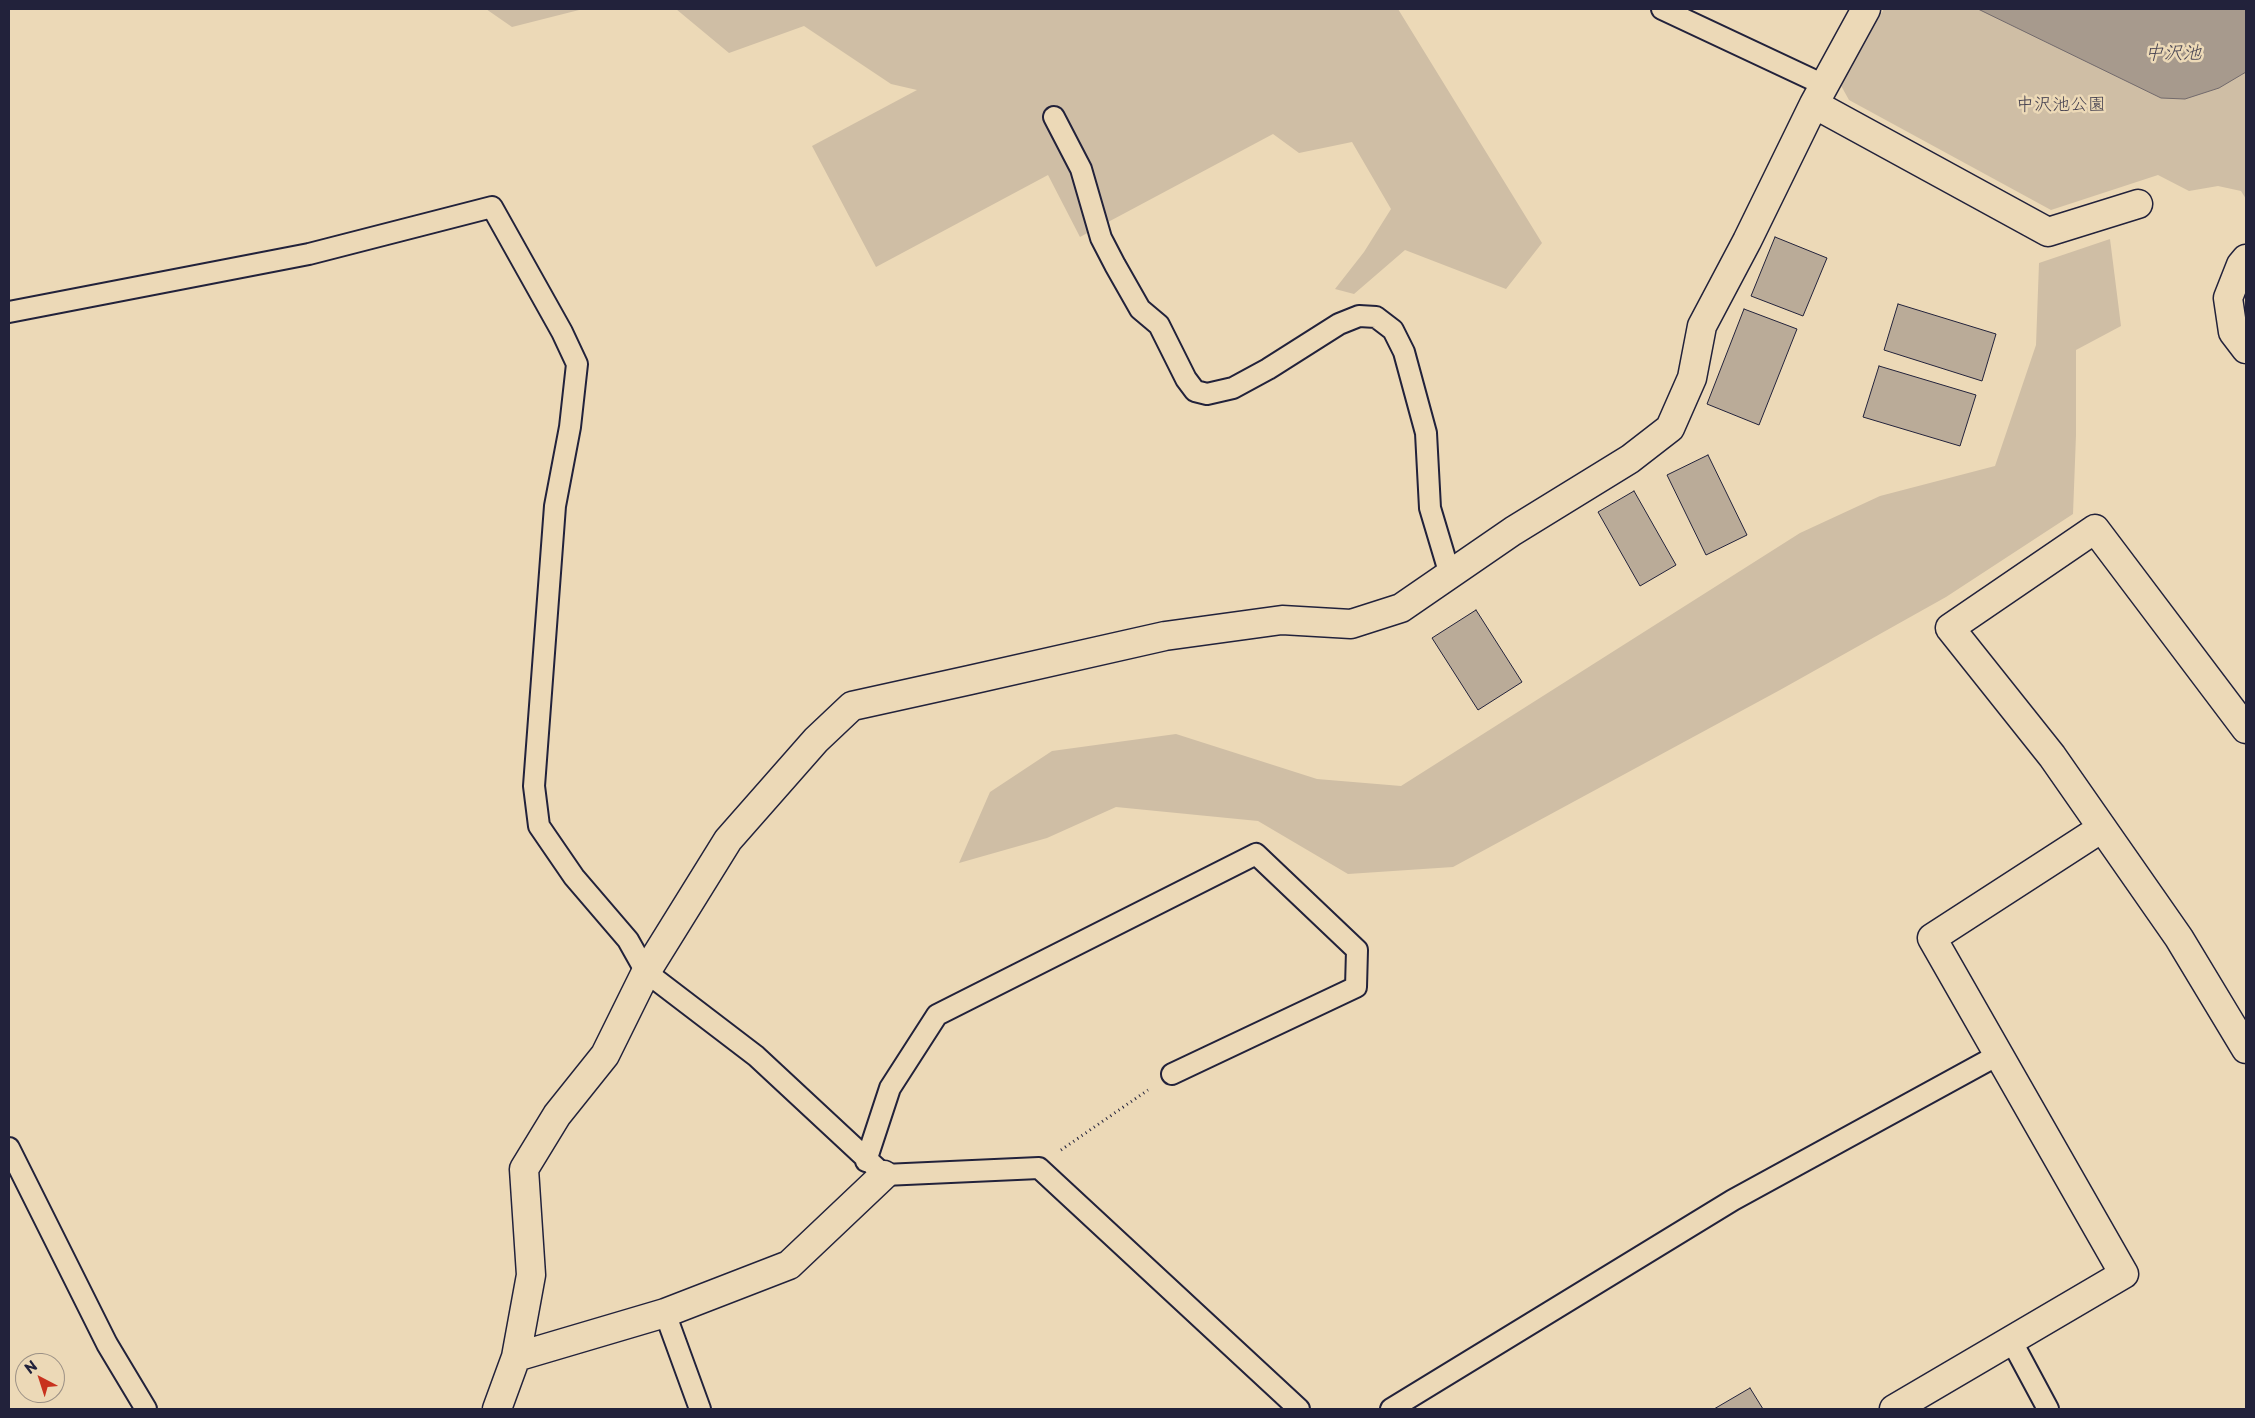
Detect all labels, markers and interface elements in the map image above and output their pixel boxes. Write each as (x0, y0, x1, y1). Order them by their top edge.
water label: 中沢池 (2145, 43, 2201, 65)
park label: 中沢池公園 (2016, 94, 2106, 116)
north arrow (15, 1353, 65, 1403)
text: N (20, 1355, 42, 1379)

